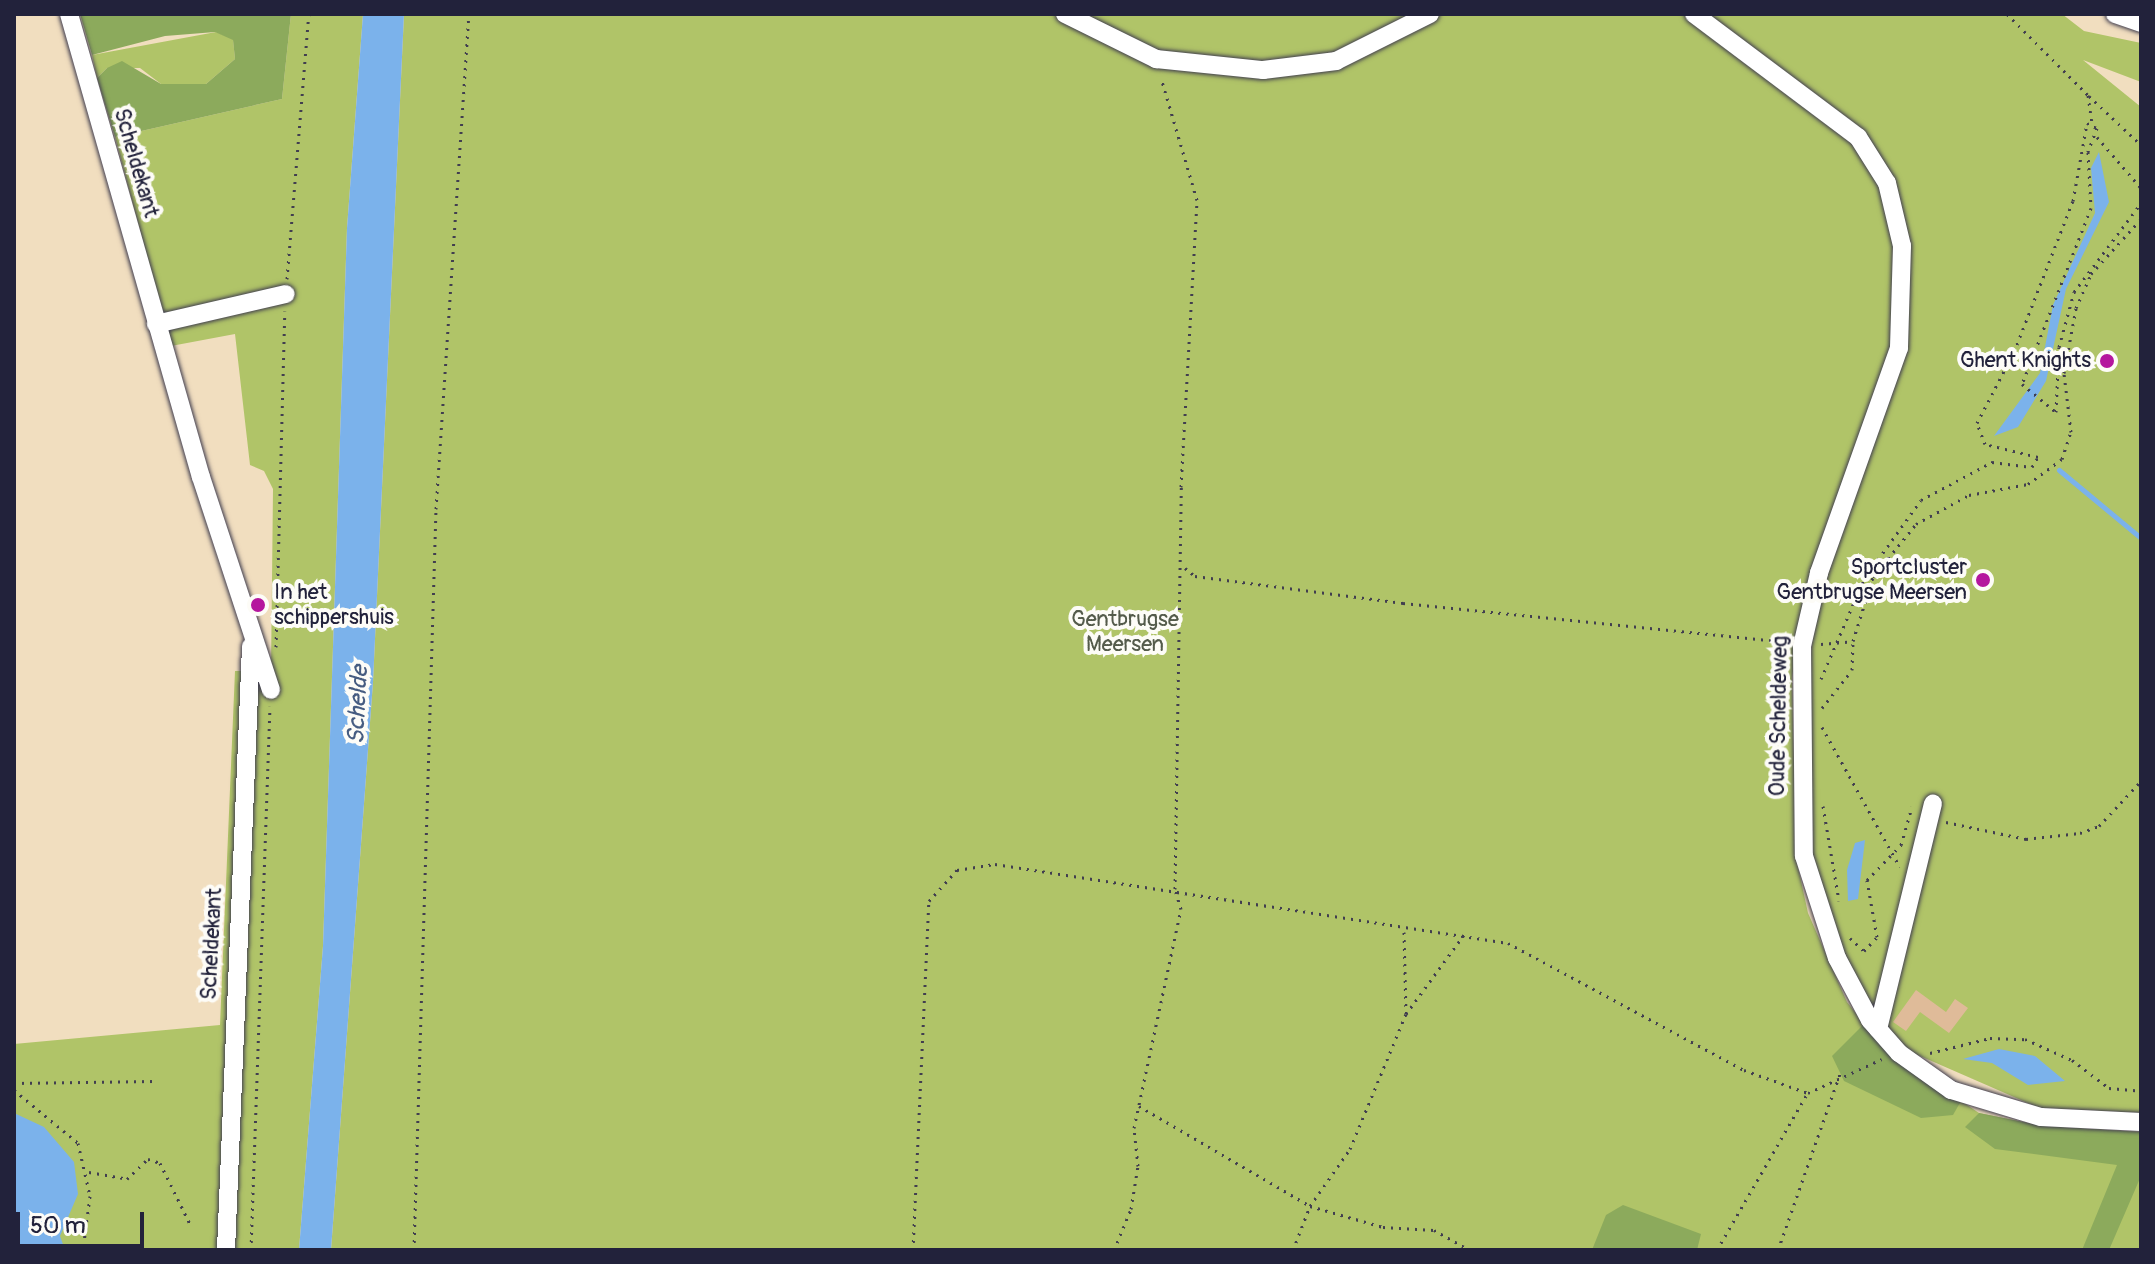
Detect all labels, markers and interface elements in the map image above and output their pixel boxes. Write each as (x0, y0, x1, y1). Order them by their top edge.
street label: Scheldekant (108, 105, 164, 221)
place label: Ghent Knights (1960, 348, 2091, 374)
marker: Ghent Knights (2098, 352, 2116, 370)
place label: Sportcluster Gentbrugse Meersen (1777, 554, 1967, 606)
marker: Sportcluster Gentbrugse Meersen (1974, 571, 1992, 589)
place label: In het schippershuis (274, 579, 394, 630)
marker: In het schippershuis (249, 596, 267, 614)
park label: Gentbrugse Meersen (1071, 606, 1179, 658)
street label: Oude Scheldeweg (1764, 635, 1794, 797)
water label: Schelde (342, 665, 374, 745)
street label: Scheldekant (196, 887, 228, 1001)
scale bar (20, 1196, 148, 1246)
text: 50 m (30, 1211, 86, 1240)

